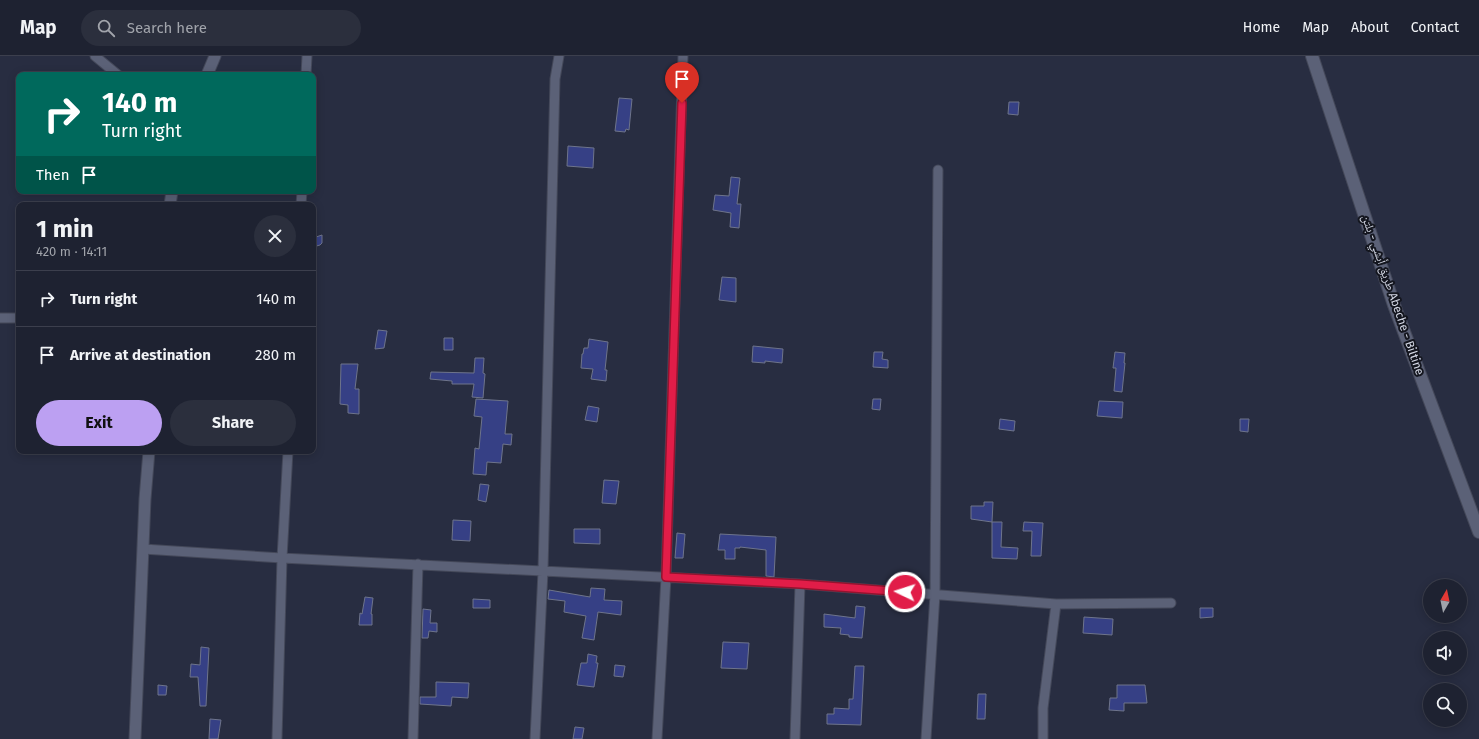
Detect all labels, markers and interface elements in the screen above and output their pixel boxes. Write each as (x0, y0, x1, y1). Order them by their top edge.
search box (81, 10, 361, 46)
text: Map (20, 16, 57, 39)
icon: search (95, 17, 117, 39)
text: Search here (127, 19, 207, 37)
text: Home (1243, 19, 1280, 36)
text: Map (1302, 19, 1329, 36)
text: About (1351, 19, 1389, 36)
text: Contact (1411, 19, 1459, 36)
pin (665, 62, 699, 103)
icon: arrive (671, 68, 693, 90)
text: 140 m (102, 86, 178, 119)
icon: right (36, 88, 88, 140)
text: Turn right (102, 120, 182, 142)
icon: arrive (78, 164, 100, 186)
text: Then (36, 166, 70, 184)
street label: طريق أبشي - بلتن Abeche - Biltine (1356, 213, 1427, 378)
text: 1 min (36, 215, 94, 243)
button: close (254, 215, 296, 257)
text: 420 m · 14:11 (36, 244, 107, 259)
icon: right (36, 288, 58, 310)
text: Turn right (70, 290, 137, 308)
text: 140 m (256, 290, 296, 308)
icon: arrive (36, 344, 58, 366)
text: Arrive at destination (70, 346, 211, 364)
text: 280 m (255, 346, 296, 364)
button: Exit (36, 400, 162, 446)
button: Share (170, 400, 296, 446)
position arrow (884, 571, 926, 613)
north arrow (1423, 579, 1467, 623)
map controls (1423, 579, 1467, 727)
button: sound (1423, 631, 1467, 675)
button: search (1423, 683, 1467, 727)

